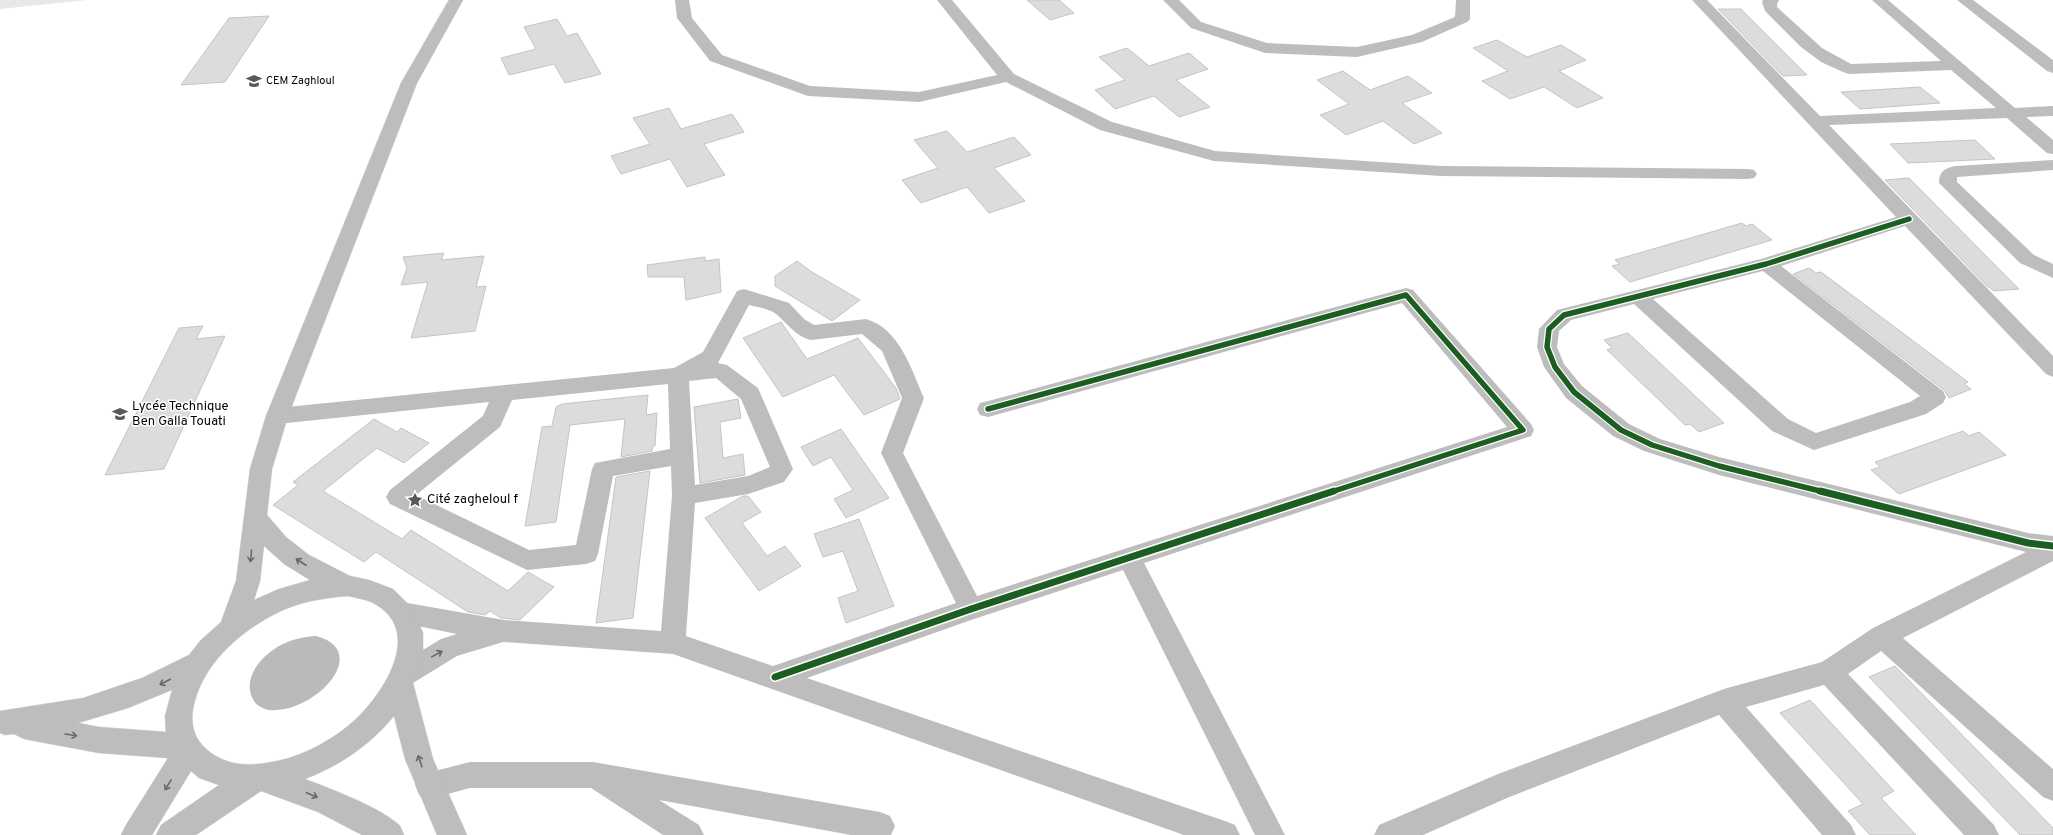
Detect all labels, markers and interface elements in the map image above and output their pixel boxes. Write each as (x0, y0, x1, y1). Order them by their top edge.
school or university icon: CEM Zaghloul (245, 72, 263, 90)
place label: CEM Zaghloul (266, 74, 335, 88)
place label: Lycée Technique Ben Galla Touati (132, 399, 229, 430)
school or university icon: Lycée Technique Ben Galla Touati (111, 405, 129, 423)
place icon: Cité zagheloul f (406, 491, 424, 509)
place label: Cité zagheloul f (427, 492, 518, 508)
one-way arrow (247, 549, 255, 562)
one-way arrow (296, 558, 307, 566)
one-way arrow (431, 650, 443, 658)
one-way arrow (159, 678, 171, 686)
one-way arrow (64, 731, 77, 739)
one-way arrow (416, 754, 423, 767)
one-way arrow (163, 779, 171, 791)
one-way arrow (306, 791, 318, 799)

